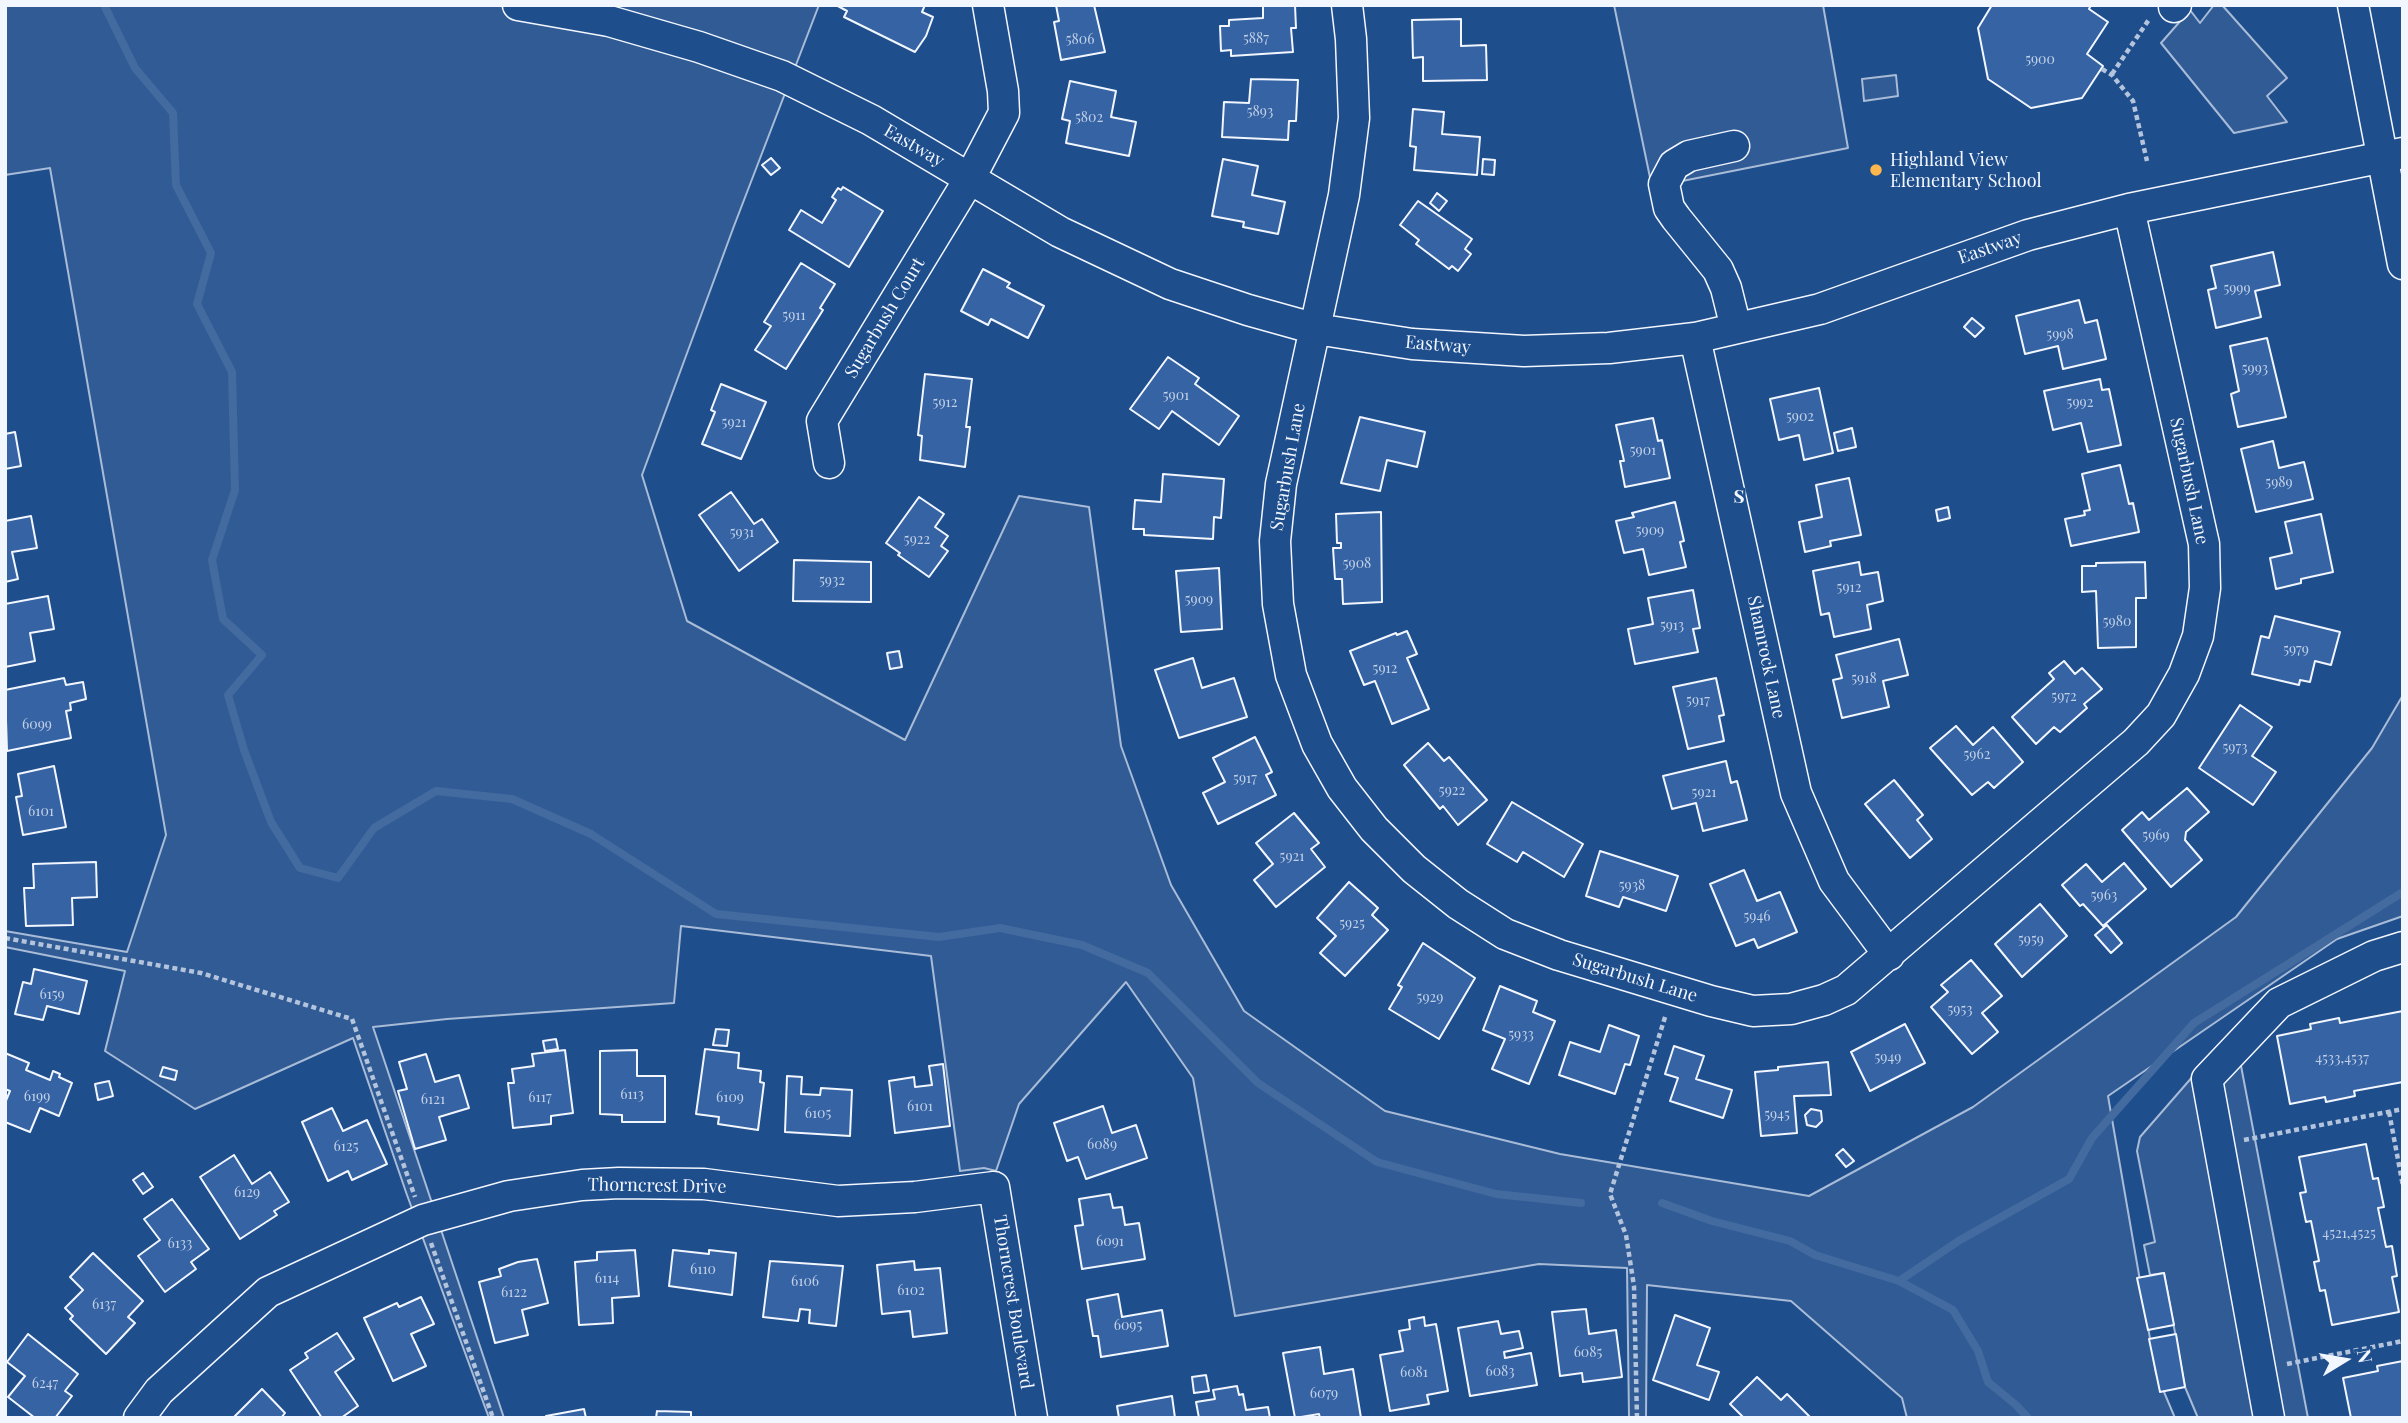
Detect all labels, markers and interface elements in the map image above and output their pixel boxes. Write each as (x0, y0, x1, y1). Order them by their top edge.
house number: 5887 (1243, 31, 1269, 47)
house number: 5806 (1066, 32, 1094, 48)
house number: 5900 (2025, 52, 2055, 68)
house number: 5893 (1247, 104, 1273, 120)
house number: 5802 (1075, 110, 1103, 126)
street label: Eastway (880, 120, 948, 172)
place label: Highland View Elementary School (1890, 149, 2042, 192)
marker: Highland View Elementary School (1868, 162, 1884, 178)
street label: Eastway (1955, 227, 2025, 269)
street label: Sugarbush Court (840, 254, 930, 382)
house number: 5999 (2223, 281, 2251, 297)
house number: 5911 (782, 308, 806, 324)
house number: 5998 (2046, 327, 2074, 343)
street label: Eastway (1404, 331, 1472, 359)
house number: 5993 (2242, 361, 2268, 377)
house number: 5901 (1163, 388, 1189, 404)
house number: 5912 (933, 395, 957, 411)
house number: 5992 (2067, 395, 2093, 411)
street label: Sugarbush Lane (1266, 401, 1310, 533)
house number: 5902 (1786, 409, 1814, 425)
house number: 5921 (722, 415, 746, 431)
street label: Sugarbush Lane (2165, 416, 2213, 546)
house number: 5901 (1630, 443, 1656, 459)
house number: 5989 (2265, 475, 2293, 491)
district label: S (1733, 486, 1745, 508)
house number: 5909 (1636, 523, 1664, 539)
house number: 5931 (730, 525, 754, 541)
house number: 5922 (904, 532, 930, 548)
house number: 5908 (1343, 556, 1371, 572)
house number: 5932 (819, 573, 845, 589)
house number: 5912 (1837, 580, 1861, 596)
house number: 5909 (1185, 592, 1213, 608)
street label: Shamrock Lane (1742, 593, 1790, 721)
house number: 5980 (2103, 614, 2131, 630)
house number: 5913 (1660, 618, 1684, 634)
house number: 5979 (2283, 642, 2309, 658)
house number: 5912 (1373, 661, 1397, 677)
house number: 5918 (1851, 671, 1877, 687)
house number: 5972 (2051, 689, 2077, 705)
house number: 5917 (1686, 693, 1710, 709)
house number: 6099 (22, 717, 52, 733)
house number: 5973 (2223, 740, 2247, 756)
house number: 5962 (1964, 747, 1990, 763)
house number: 5917 (1233, 771, 1257, 787)
house number: 5922 (1439, 783, 1465, 799)
house number: 5921 (1692, 785, 1716, 801)
house number: 6101 (28, 804, 54, 820)
house number: 5969 (2142, 828, 2170, 844)
house number: 5921 (1280, 849, 1304, 865)
house number: 5938 (1619, 878, 1645, 894)
house number: 5963 (2091, 888, 2117, 904)
house number: 5946 (1743, 909, 1771, 925)
house number: 5925 (1339, 916, 1365, 932)
house number: 5959 (2018, 932, 2044, 948)
street label: Sugarbush Lane (1570, 949, 1700, 1007)
house number: 6159 (39, 987, 65, 1003)
house number: 5929 (1417, 990, 1443, 1006)
house number: 5953 (1947, 1002, 1973, 1018)
house number: 5933 (1508, 1027, 1534, 1043)
house number: 5949 (1875, 1050, 1901, 1066)
house number: 4533,4537 (2315, 1051, 2369, 1067)
house number: 6113 (620, 1087, 644, 1103)
house number: 6199 (24, 1089, 50, 1105)
house number: 6117 (528, 1090, 552, 1106)
house number: 6109 (716, 1090, 744, 1106)
house number: 6121 (421, 1092, 445, 1108)
house number: 6101 (907, 1099, 933, 1115)
house number: 6105 (805, 1106, 831, 1122)
house number: 5945 (1764, 1107, 1790, 1123)
house number: 6089 (1087, 1137, 1117, 1153)
house number: 6125 (334, 1139, 358, 1155)
street label: Thorncrest Drive (587, 1174, 727, 1198)
house number: 6129 (234, 1185, 260, 1201)
street label: Thorncrest Boulevard (989, 1213, 1037, 1391)
house number: 4521,4525 (2322, 1226, 2376, 1242)
house number: 6091 (1096, 1234, 1124, 1250)
house number: 6133 (168, 1236, 192, 1252)
house number: 6110 (690, 1262, 716, 1278)
house number: 6114 (595, 1271, 619, 1287)
house number: 6106 (791, 1274, 819, 1290)
house number: 6102 (897, 1283, 925, 1299)
house number: 6122 (501, 1285, 527, 1301)
house number: 6137 (92, 1297, 116, 1313)
house number: 6095 (1114, 1318, 1142, 1334)
north arrow (2310, 1325, 2380, 1395)
house number: 6085 (1574, 1345, 1602, 1361)
text: N (2352, 1347, 2380, 1365)
house number: 6083 (1485, 1364, 1515, 1380)
house number: 6081 (1400, 1365, 1428, 1381)
house number: 6247 (32, 1376, 58, 1392)
house number: 6079 (1310, 1386, 1338, 1402)

